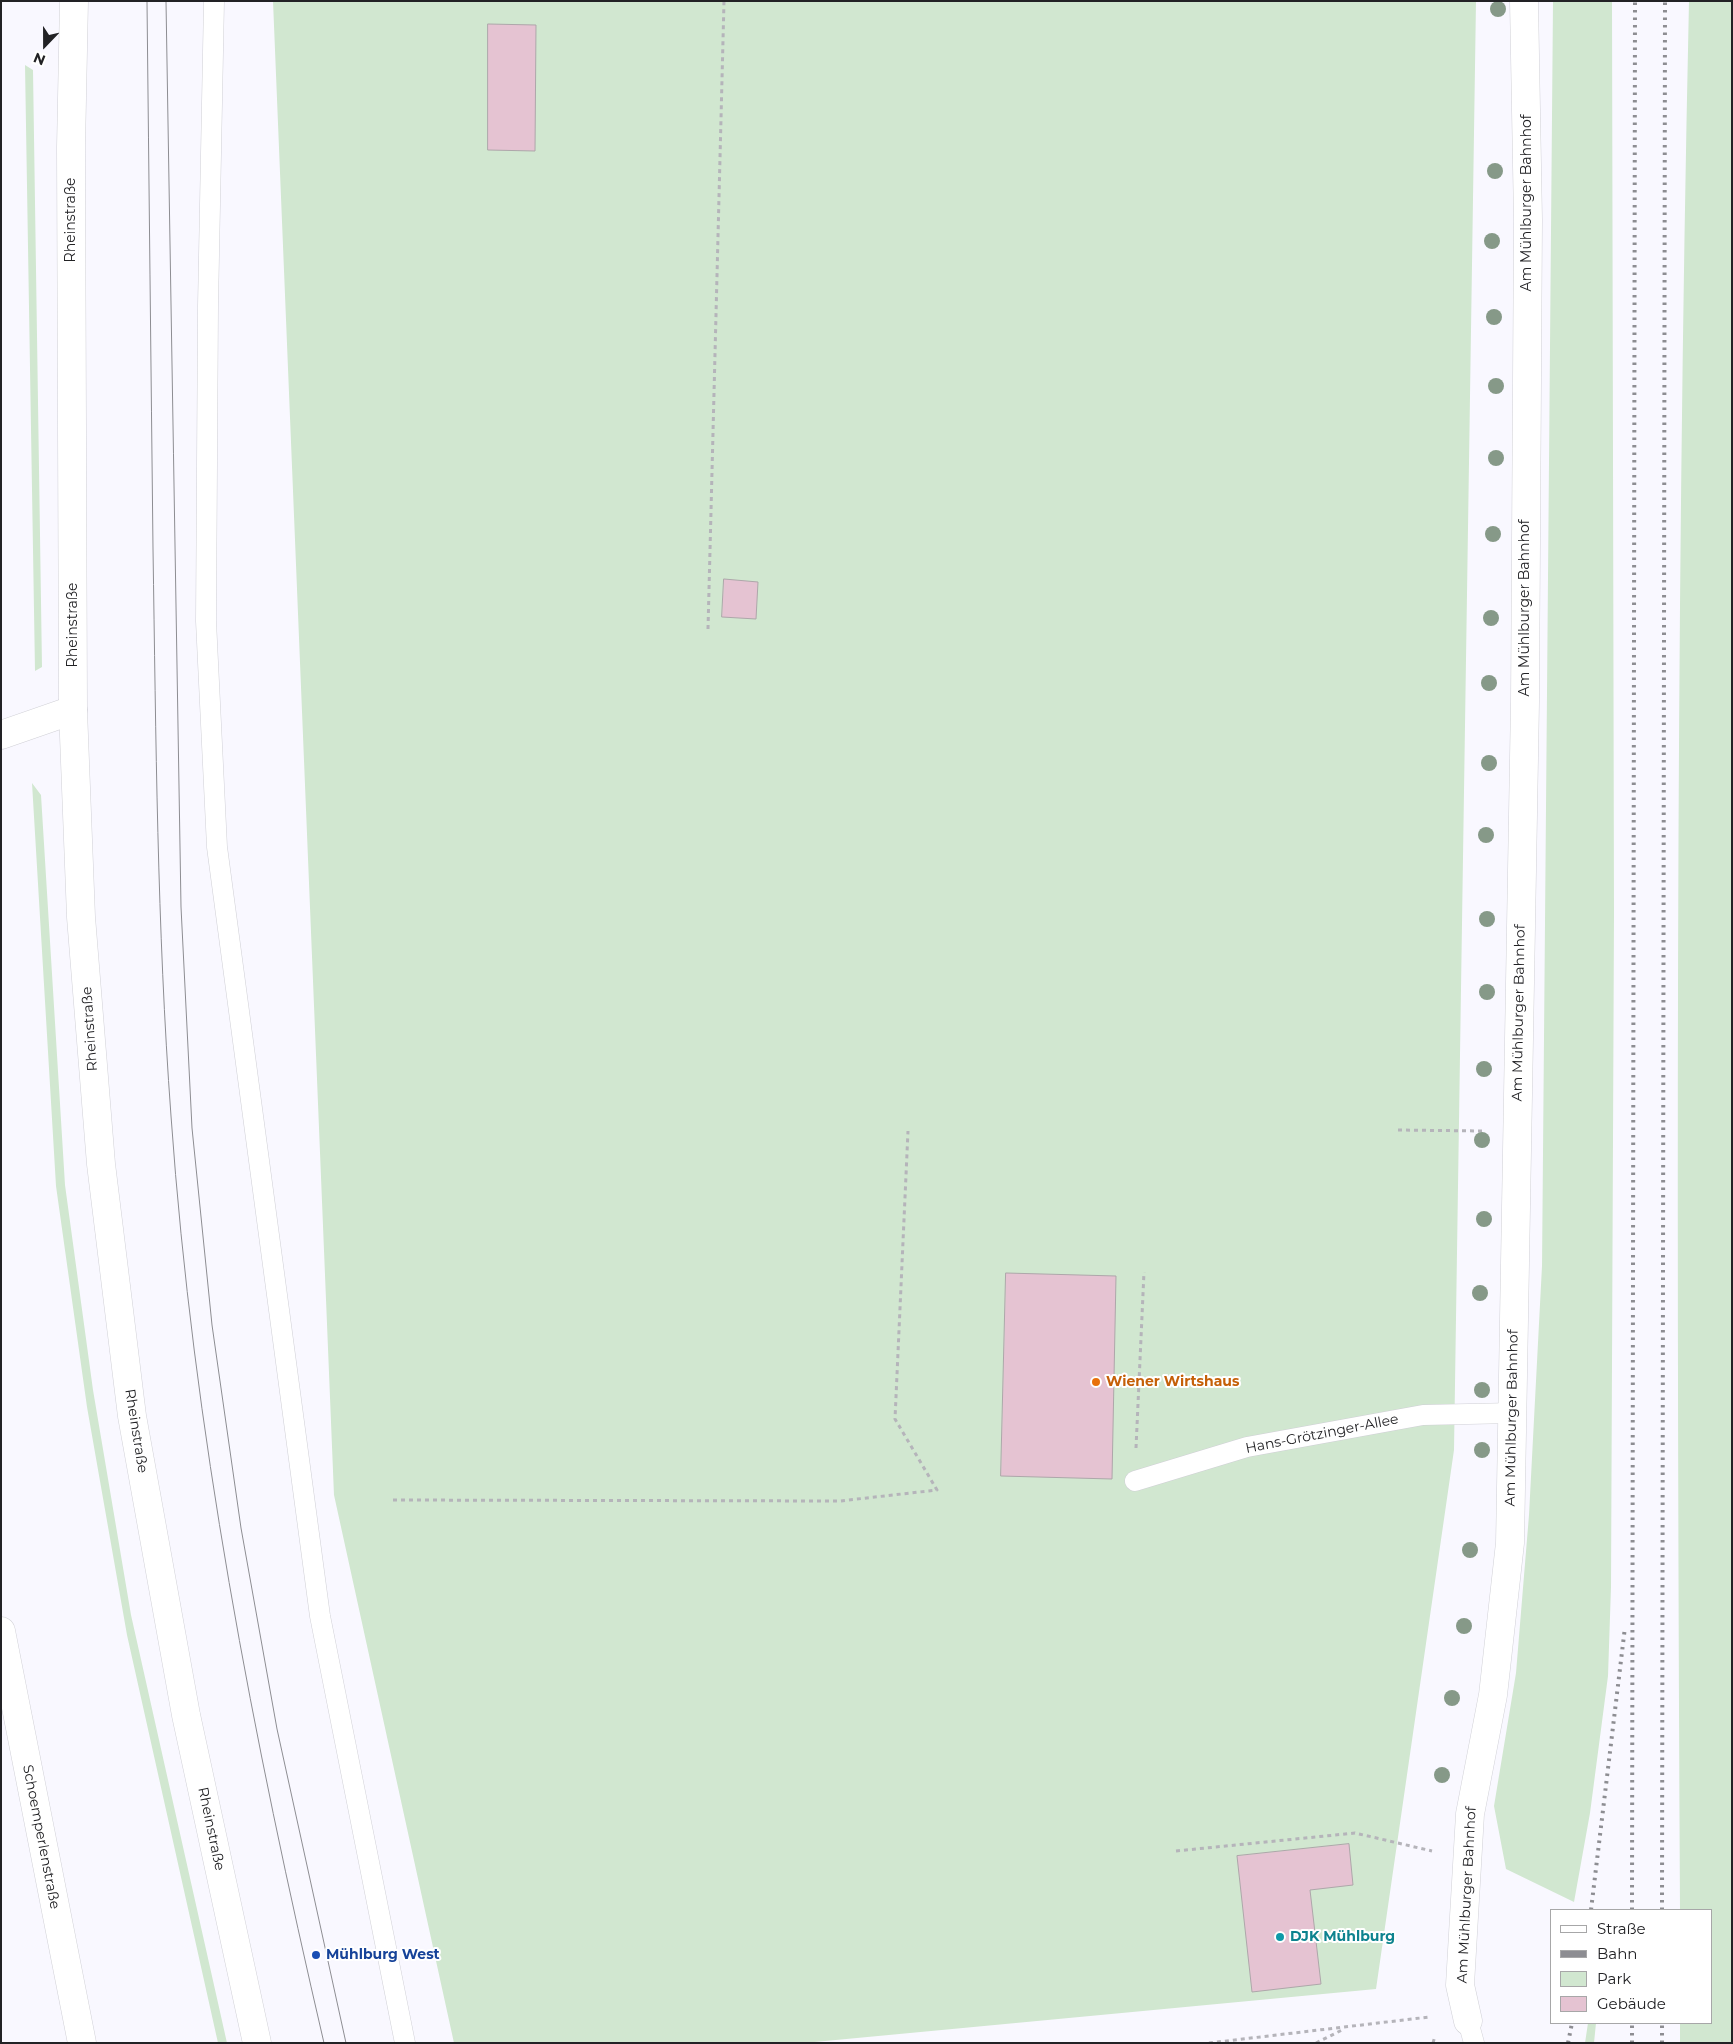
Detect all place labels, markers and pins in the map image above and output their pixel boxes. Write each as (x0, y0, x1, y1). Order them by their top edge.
place label: Wiener Wirtshaus (1106, 1374, 1239, 1390)
marker: Wiener Wirtshaus (1090, 1376, 1102, 1388)
place label: DJK Mühlburg (1290, 1929, 1395, 1945)
marker: DJK Mühlburg (1274, 1931, 1286, 1943)
place label: Mühlburg West (326, 1947, 440, 1963)
marker: Mühlburg West (310, 1949, 322, 1961)

